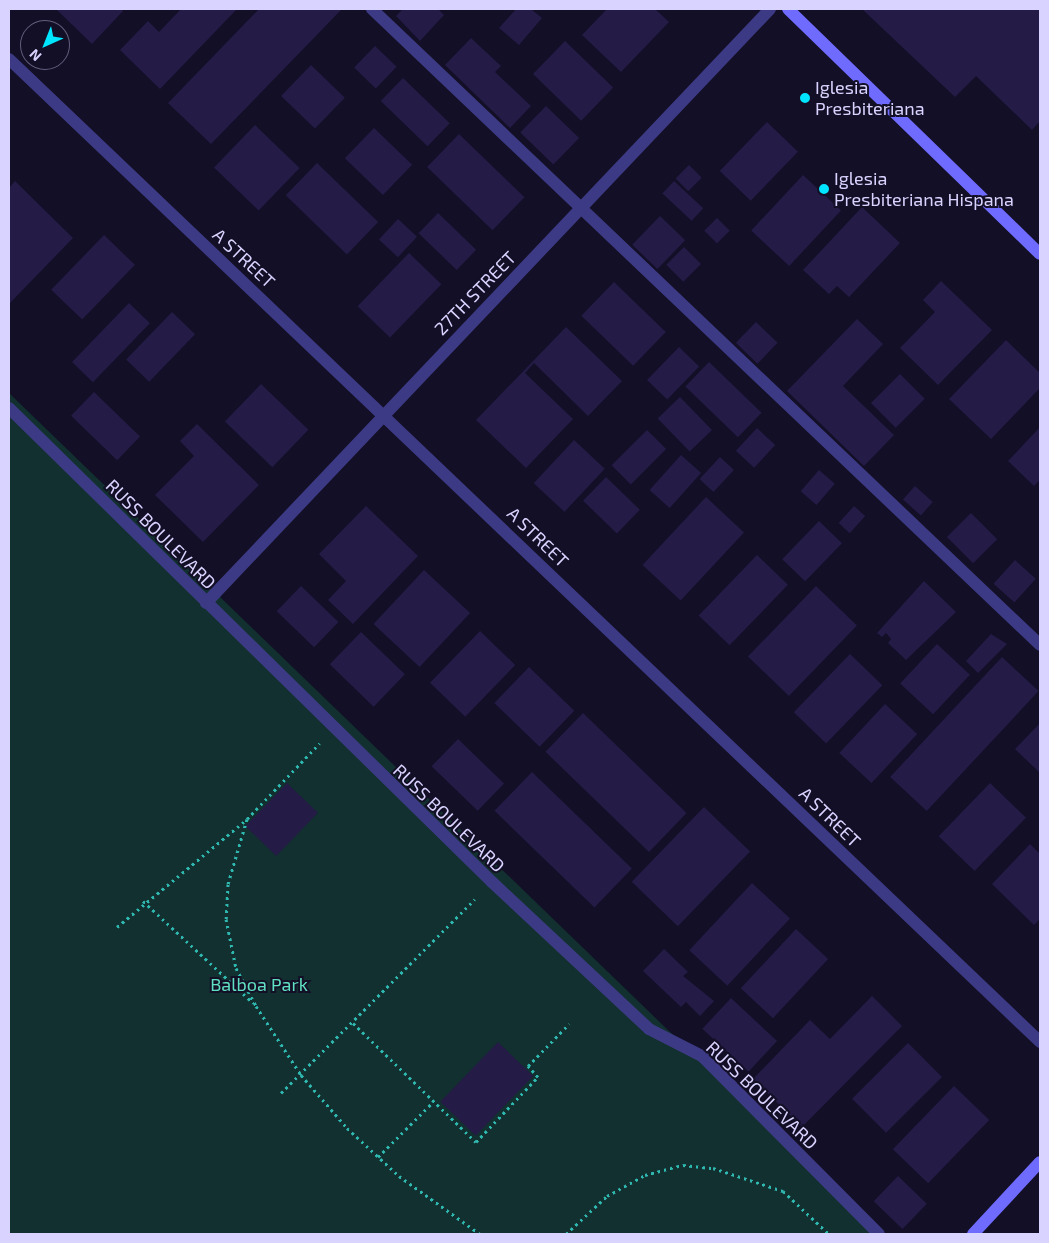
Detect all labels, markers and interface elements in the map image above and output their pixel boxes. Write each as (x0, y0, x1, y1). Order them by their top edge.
north arrow (20, 20, 70, 70)
text: N (25, 46, 44, 65)
place label: Iglesia Presbiteriana (815, 77, 925, 120)
marker: Iglesia Presbiteriana (799, 92, 811, 104)
place label: Iglesia Presbiteriana Hispana (834, 168, 1014, 210)
marker: Iglesia Presbiteriana Hispana (818, 183, 830, 195)
street label: A STREET (208, 224, 280, 292)
street label: 27TH STREET (430, 247, 520, 339)
street label: RUSS BOULEVARD (102, 475, 220, 593)
street label: A STREET (503, 502, 573, 572)
street label: RUSS BOULEVARD (389, 759, 509, 877)
street label: A STREET (795, 782, 865, 852)
park label: Balboa Park (210, 973, 308, 995)
street label: RUSS BOULEVARD (702, 1036, 822, 1154)

